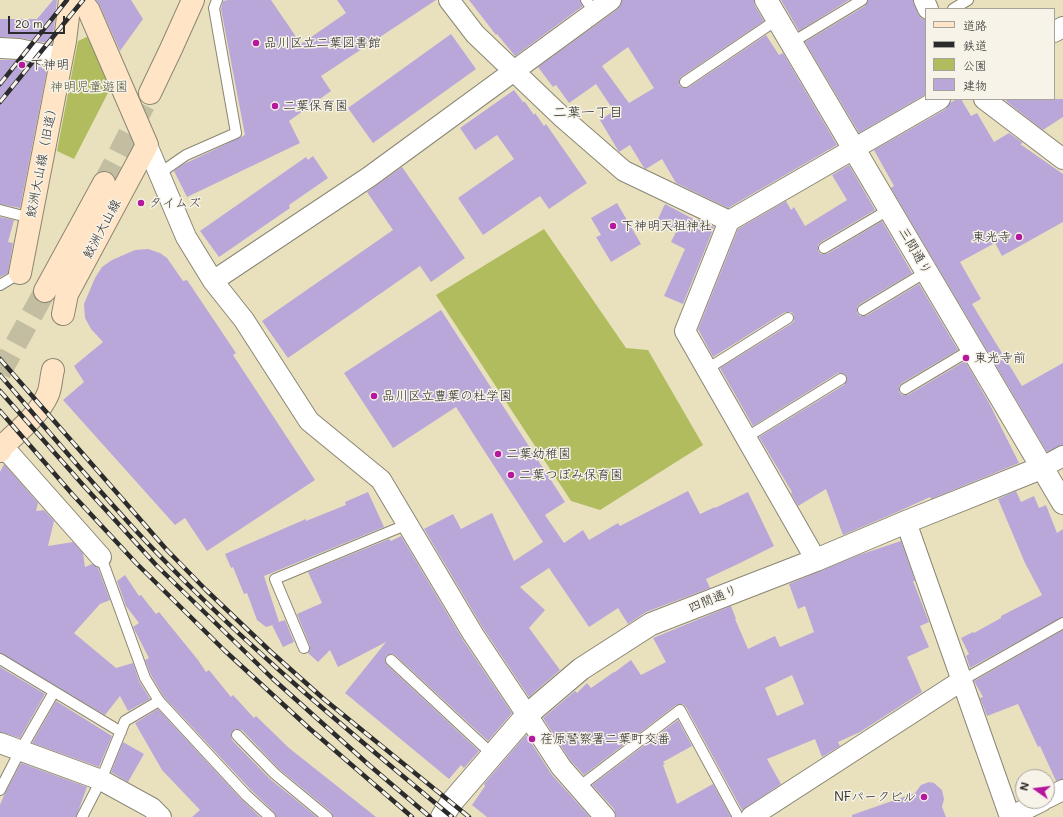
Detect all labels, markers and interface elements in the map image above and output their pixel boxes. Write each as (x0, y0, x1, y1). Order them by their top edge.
scale bar (10, 8, 67, 34)
legend (925, 8, 1055, 100)
text: 20 m (15, 15, 43, 31)
text: 道路 (963, 17, 987, 33)
place label: 品川区立二葉図書館 (264, 35, 381, 51)
text: 鉄道 (963, 37, 987, 53)
marker: 品川区立二葉図書館 (251, 38, 261, 48)
place label: 下神明 (30, 57, 69, 73)
text: 公園 (963, 57, 987, 73)
marker: 下神明 (17, 60, 27, 70)
text: 建物 (963, 77, 987, 93)
park label: 神明児童遊園 (50, 79, 128, 95)
place label: 二葉保育園 (283, 98, 348, 114)
street label: 鮫洲大山線（旧道） (23, 101, 61, 219)
marker: 二葉保育園 (270, 101, 280, 111)
district label: 二葉一丁目 (553, 105, 623, 121)
place label: タイムズ (149, 195, 201, 211)
street label: 鮫洲大山線 (80, 197, 124, 261)
marker: タイムズ (136, 198, 146, 208)
place label: 下神明天祖神社 (621, 218, 712, 234)
marker: 下神明天祖神社 (608, 221, 618, 231)
street label: 三間通り (895, 225, 935, 277)
place label: 東光寺 (972, 229, 1011, 245)
marker: 東光寺 (1014, 232, 1024, 242)
place label: 東光寺前 (974, 350, 1026, 366)
marker: 東光寺前 (961, 353, 971, 363)
place label: 品川区立豊葉の杜学園 (382, 388, 512, 404)
marker: 品川区立豊葉の杜学園 (369, 391, 379, 401)
place label: 二葉幼稚園 (506, 446, 571, 462)
marker: 二葉幼稚園 (493, 449, 503, 459)
place label: 二葉つぼみ保育園 (519, 467, 623, 483)
marker: 二葉つぼみ保育園 (506, 470, 516, 480)
street label: 四間通り (686, 582, 740, 616)
place label: 荏原警察署二葉町交番 (540, 731, 670, 747)
marker: 荏原警察署二葉町交番 (527, 734, 537, 744)
north arrow (1015, 769, 1055, 809)
text: N (1016, 780, 1032, 792)
place label: NFパークビル (834, 789, 916, 805)
marker: NFパークビル (919, 792, 929, 802)

